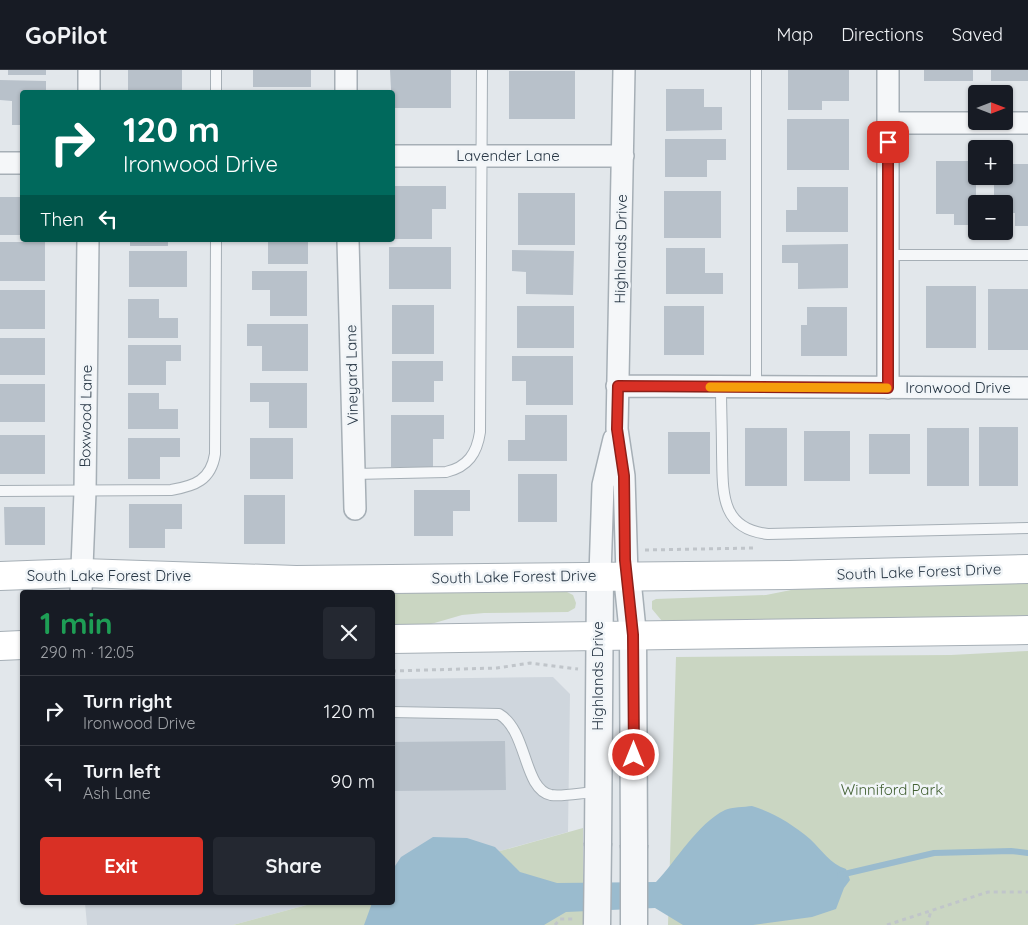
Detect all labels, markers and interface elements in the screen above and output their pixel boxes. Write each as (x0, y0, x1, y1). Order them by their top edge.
text: GoPilot (25, 20, 108, 50)
text: Map (776, 23, 813, 46)
text: Directions (841, 23, 924, 46)
text: Saved (952, 23, 1003, 46)
north arrow (968, 85, 1012, 130)
map controls (968, 85, 1013, 240)
text: 120 m (123, 107, 220, 151)
icon: right (40, 110, 105, 175)
pin (867, 121, 909, 163)
icon: arrive (874, 128, 902, 156)
button: + (968, 140, 1013, 185)
street label: Lavender Lane (456, 146, 560, 165)
text: Ironwood Drive (123, 150, 278, 178)
street label: Highlands Drive (610, 194, 631, 304)
button: − (968, 195, 1013, 240)
icon: left (94, 205, 122, 233)
text: Then (40, 207, 84, 231)
street label: Vineyard Lane (341, 324, 362, 426)
street label: Boxwood Lane (75, 364, 96, 468)
street label: Ironwood Drive (905, 378, 1011, 397)
street label: South Lake Forest Drive (836, 559, 1002, 584)
street label: South Lake Forest Drive (27, 566, 191, 585)
street label: South Lake Forest Drive (432, 566, 596, 587)
text: 1 min (40, 604, 113, 642)
button: close (323, 607, 375, 659)
street label: Highlands Drive (588, 621, 607, 731)
text: 290 m · 12:05 (40, 642, 134, 662)
text: Turn right (83, 689, 172, 713)
icon: right (40, 697, 68, 725)
text: 120 m (324, 699, 375, 723)
text: Ironwood Drive (83, 713, 196, 733)
position arrow (607, 728, 659, 780)
text: Turn left (83, 759, 161, 783)
icon: left (40, 767, 68, 795)
text: 90 m (331, 769, 375, 793)
park label: Winniford Park (841, 780, 943, 799)
text: Ash Lane (83, 783, 151, 803)
button: Exit (40, 837, 203, 895)
button: Share (213, 837, 375, 895)

